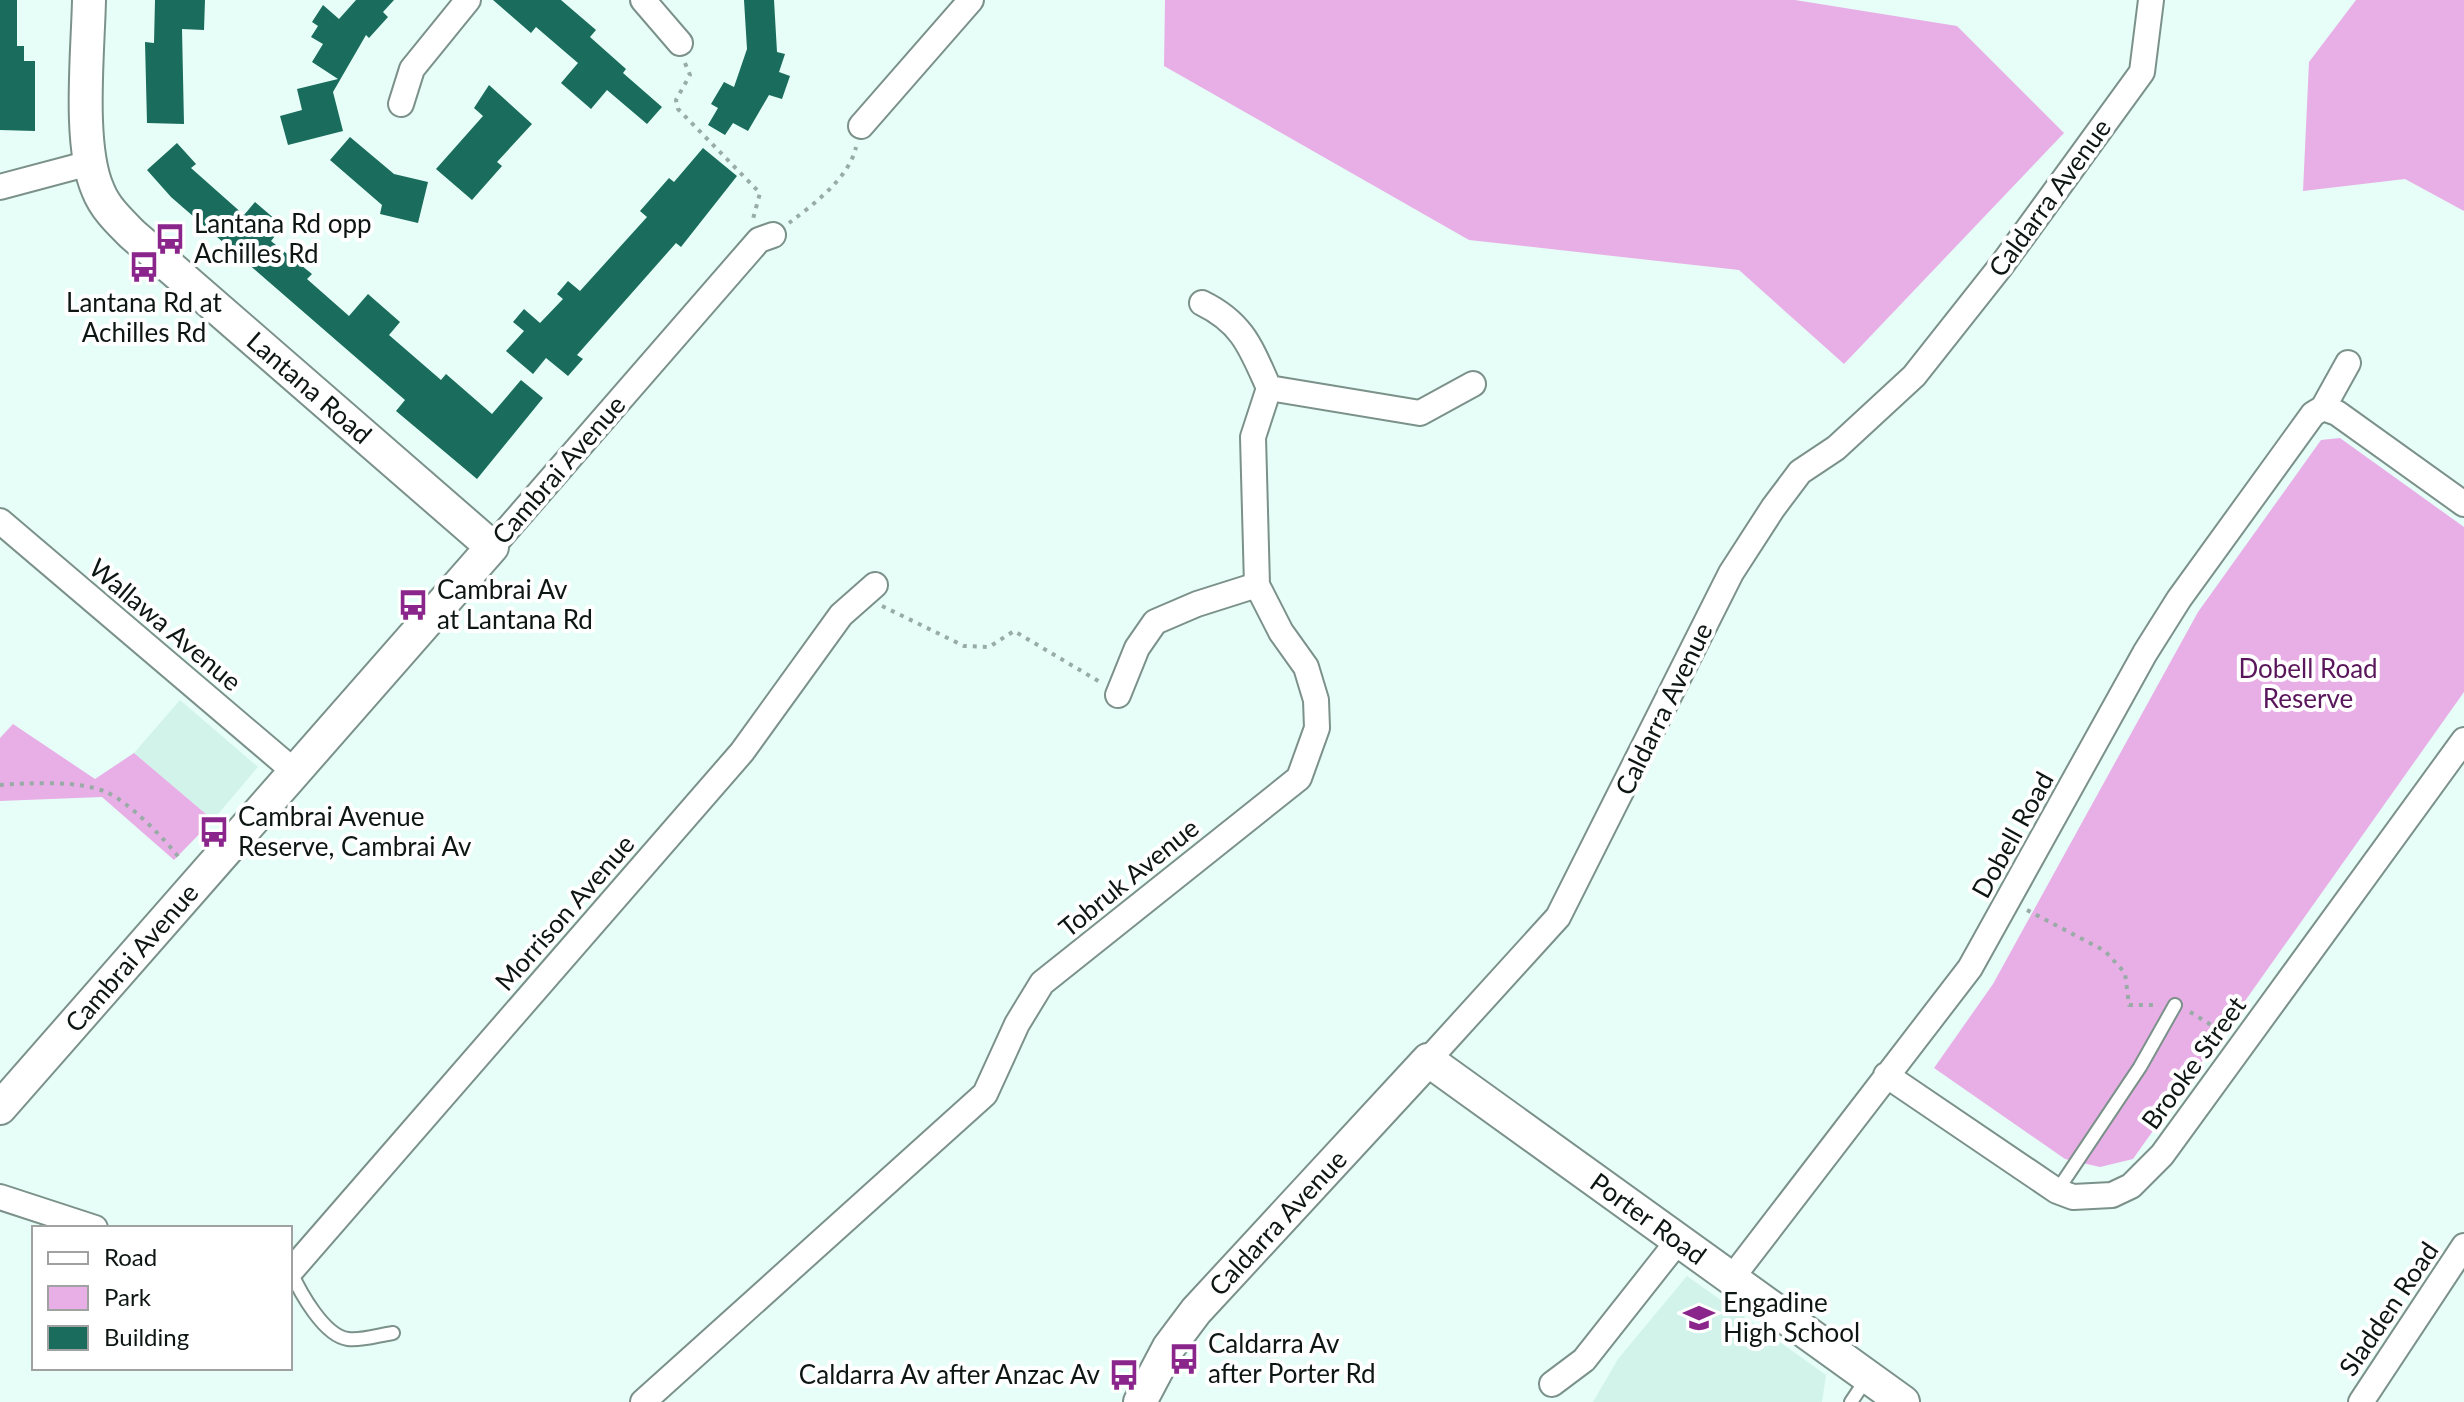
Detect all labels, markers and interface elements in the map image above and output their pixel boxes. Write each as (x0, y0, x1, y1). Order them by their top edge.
street label: Caldarra Avenue (1981, 112, 2117, 283)
place label: Lantana Rd opp Achilles Rd (194, 207, 372, 269)
bus stop icon: Lantana Rd opp Achilles Rd (153, 222, 187, 256)
bus stop icon: Lantana Rd at Achilles Rd (127, 250, 161, 284)
place label: Lantana Rd at Achilles Rd (66, 286, 223, 348)
street label: Lantana Road (241, 324, 378, 450)
street label: Cambrai Avenue (485, 388, 632, 550)
street label: Wallawa Avenue (83, 551, 248, 697)
place label: Cambrai Av at Lantana Rd (437, 573, 593, 635)
bus stop icon: Cambrai Av at Lantana Rd (396, 588, 430, 622)
street label: Caldarra Avenue (1608, 617, 1719, 800)
park label: Dobell Road Reserve (2238, 652, 2378, 714)
street label: Dobell Road (1964, 766, 2060, 903)
place label: Cambrai Avenue Reserve, Cambrai Av (238, 800, 472, 862)
street label: Tobruk Avenue (1052, 811, 1205, 943)
bus stop icon: Cambrai Avenue Reserve, Cambrai Av (197, 815, 231, 849)
street label: Morrison Avenue (488, 828, 641, 997)
street label: Cambrai Avenue (58, 876, 205, 1038)
street label: Brooke Street (2134, 989, 2252, 1135)
street label: Caldarra Avenue (1202, 1143, 1353, 1302)
street label: Porter Road (1584, 1165, 1713, 1271)
legend (32, 1226, 292, 1370)
street label: Sladden Road (2332, 1235, 2445, 1381)
text: Road (104, 1242, 157, 1271)
text: Park (104, 1282, 152, 1311)
place label: Engadine High School (1723, 1286, 1860, 1348)
school or university icon: Engadine High School (1682, 1301, 1716, 1335)
text: Building (104, 1322, 189, 1351)
place label: Caldarra Av after Porter Rd (1208, 1327, 1376, 1389)
bus stop icon: Caldarra Av after Porter Rd (1167, 1342, 1201, 1376)
place label: Caldarra Av after Anzac Av (799, 1358, 1101, 1390)
bus stop icon: Caldarra Av after Anzac Av (1107, 1358, 1141, 1392)

